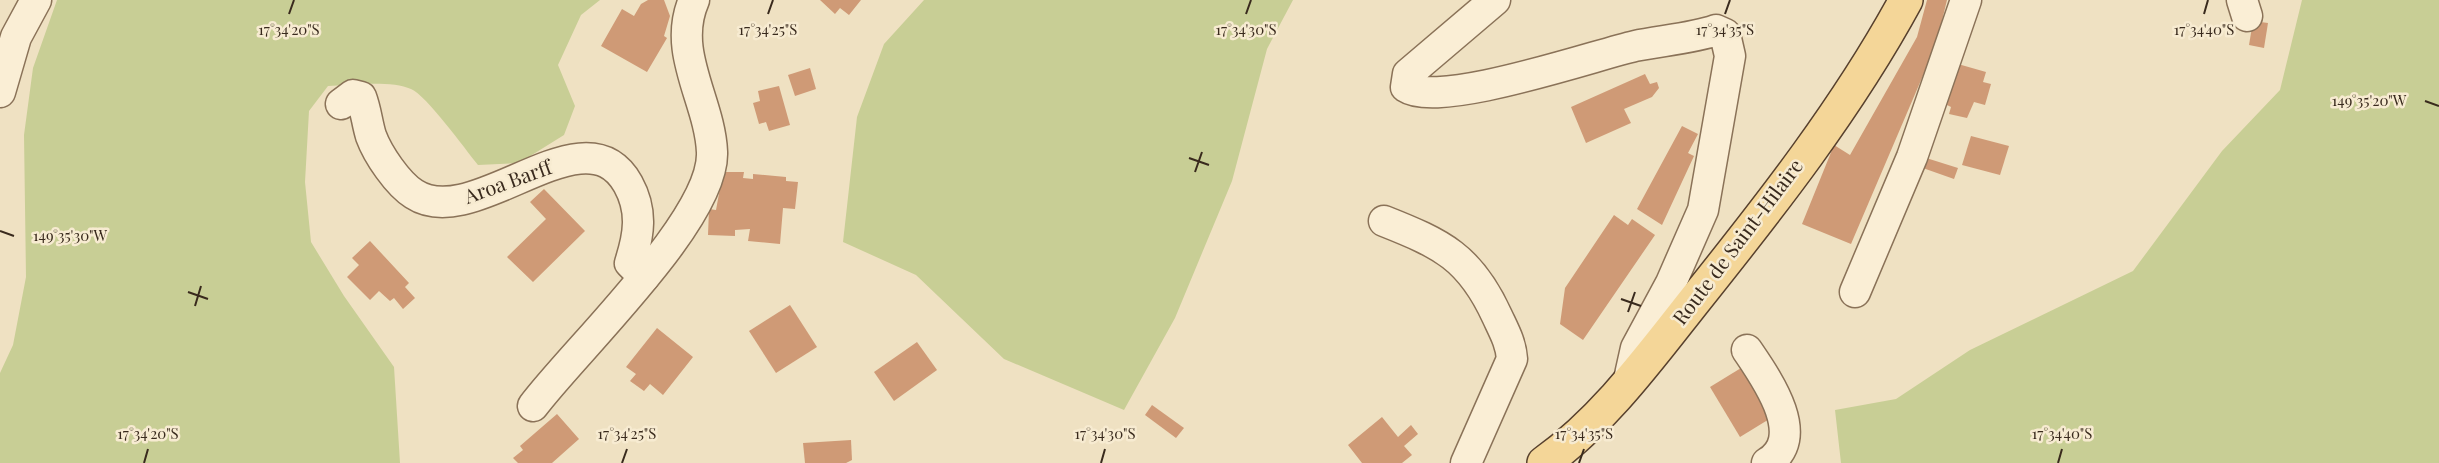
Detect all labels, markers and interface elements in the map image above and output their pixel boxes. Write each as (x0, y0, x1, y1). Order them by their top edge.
text: 17°34'20"S (258, 19, 320, 39)
text: 17°34'25"S (739, 19, 797, 39)
text: 17°34'30"S (1215, 19, 1277, 39)
text: 17°34'35"S (1696, 19, 1754, 39)
text: 17°34'40"S (2174, 19, 2234, 39)
text: 149°35'20"W (2332, 90, 2407, 110)
street label: Aroa Barff (459, 152, 557, 209)
street label: Route de Saint-Hilaire (1665, 153, 1808, 330)
text: 149°35'30"W (33, 225, 107, 245)
text: 17°34'20"S (117, 423, 179, 443)
text: 17°34'25"S (598, 423, 656, 443)
text: 17°34'30"S (1074, 423, 1136, 443)
text: 17°34'35"S (1555, 423, 1613, 443)
text: 17°34'40"S (2032, 423, 2092, 443)

